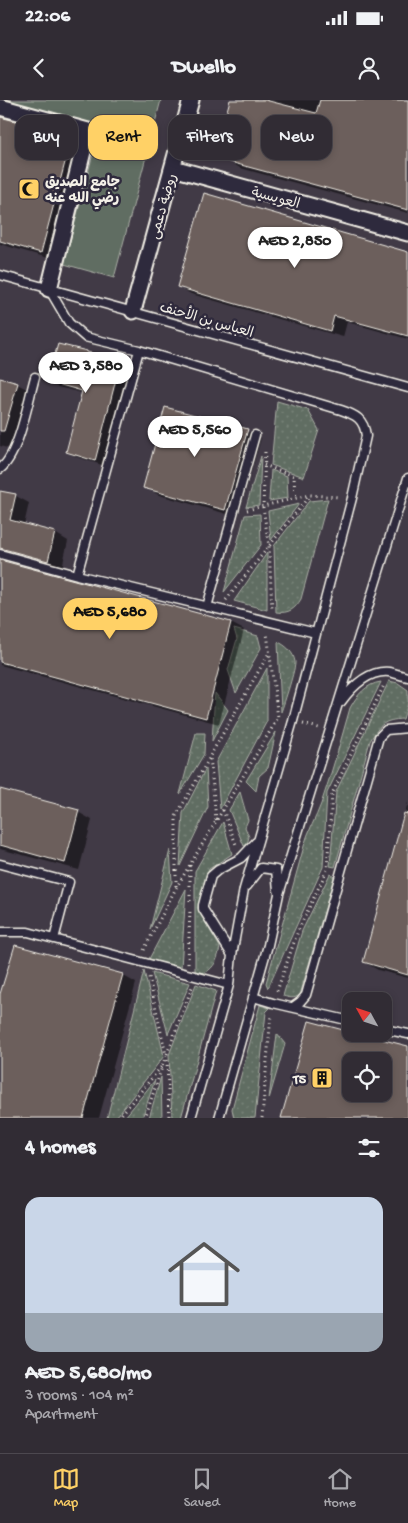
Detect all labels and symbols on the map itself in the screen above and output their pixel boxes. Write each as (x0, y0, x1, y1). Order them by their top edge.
street label: روضة دعمى (147, 172, 182, 241)
place label: جامع الصديق رضي الله عنه (45, 175, 120, 210)
mosque icon: جامع الصديق رضي الله عنه (17, 177, 41, 201)
street label: العويسية (249, 185, 301, 214)
pin: AED 2,850 (238, 226, 352, 269)
street label: العباس بن الأحنف (157, 297, 256, 343)
pin: AED 3,580 (29, 352, 143, 394)
pin: AED 5,560 (138, 416, 252, 458)
pin: AED 5,680 (53, 598, 167, 640)
north arrow (342, 992, 392, 1042)
building icon: T5 (310, 1066, 334, 1090)
place label: T5 (292, 1072, 307, 1089)

